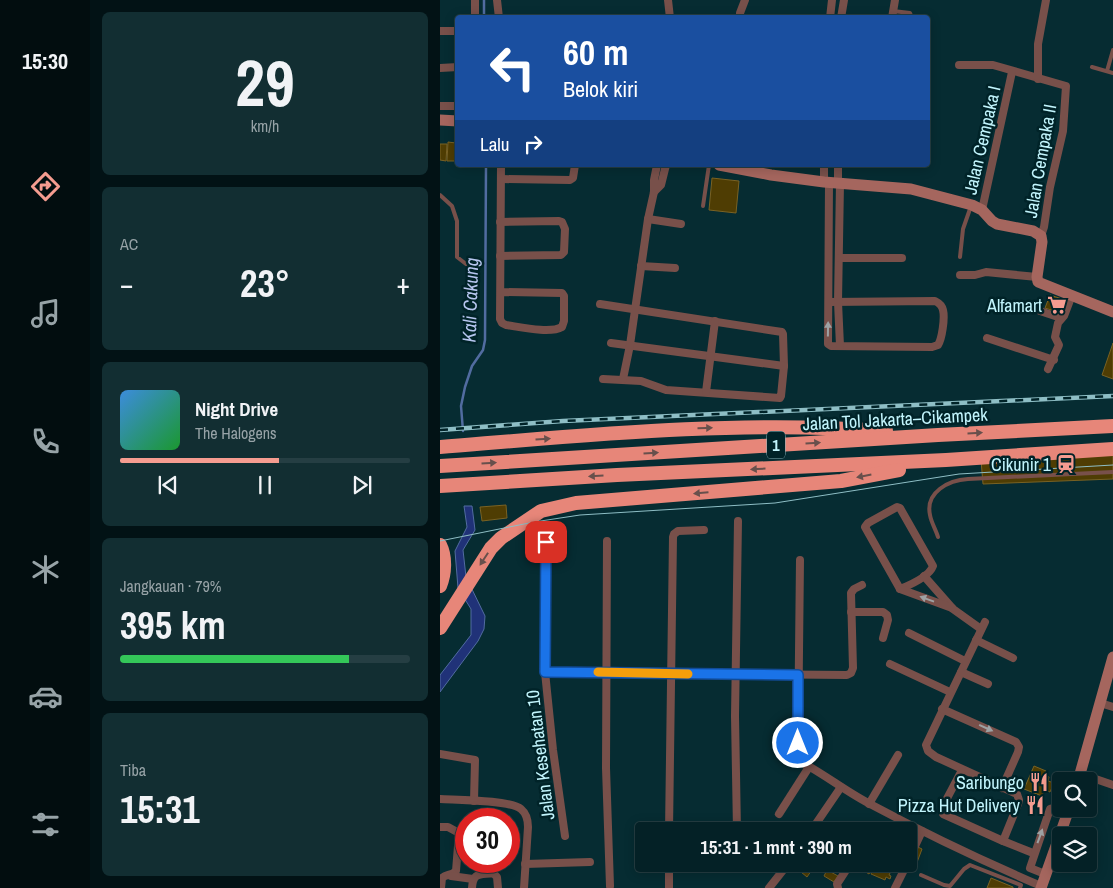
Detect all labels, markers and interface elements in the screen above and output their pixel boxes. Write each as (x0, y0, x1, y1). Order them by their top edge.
text: 60 m (563, 29, 628, 76)
icon: left (480, 35, 545, 100)
text: 29 (235, 39, 295, 126)
text: 15:30 (22, 46, 68, 76)
text: Belok kiri (563, 74, 638, 104)
street label: Jalan Cempaka I (957, 83, 1007, 197)
street label: Jalan Cempaka II (1018, 102, 1062, 220)
text: km/h (251, 115, 279, 137)
icon: right (519, 130, 547, 158)
text: Lalu (480, 131, 509, 157)
icon: directions (28, 169, 63, 204)
text: AC (120, 233, 138, 255)
water label: Kali Cakung (456, 257, 484, 343)
text: 23° (240, 258, 290, 309)
text: − (120, 265, 133, 303)
text: + (397, 265, 410, 303)
place label: Alfamart (986, 293, 1042, 318)
supermarket icon: Alfamart (1046, 294, 1068, 316)
icon: music (28, 296, 63, 331)
one-way arrow (825, 321, 833, 337)
text: Night Drive (195, 396, 278, 422)
street label: Jalan Tol Jakarta–Cikampek (802, 402, 989, 436)
text: The Halogens (195, 422, 277, 444)
one-way arrow (697, 423, 713, 431)
icon: phone (28, 424, 63, 459)
one-way arrow (967, 428, 983, 436)
road number: 1 (767, 432, 785, 458)
one-way arrow (535, 435, 551, 443)
one-way arrow (805, 438, 821, 446)
one-way arrow (643, 448, 659, 456)
place label: Cikunir 1 (991, 452, 1052, 477)
station icon: Cikunir 1 (1055, 453, 1077, 475)
one-way arrow (481, 458, 497, 466)
one-way arrow (750, 465, 766, 473)
icon: previous (154, 471, 182, 499)
icon: pause (251, 471, 279, 499)
icon: next (348, 471, 376, 499)
one-way arrow (587, 473, 603, 481)
one-way arrow (856, 473, 872, 481)
one-way arrow (693, 489, 709, 497)
pin (525, 521, 567, 563)
icon: arrive (532, 528, 560, 556)
icon: climate (28, 552, 63, 587)
one-way arrow (480, 552, 489, 566)
text: Jangkauan · 79% (120, 575, 221, 597)
one-way arrow (919, 595, 934, 602)
text: 395 km (120, 600, 226, 651)
icon: car (28, 679, 63, 714)
street label: Jalan Kesehatan 10 (520, 689, 560, 821)
position arrow (771, 716, 823, 768)
one-way arrow (979, 725, 993, 733)
text: Tiba (120, 759, 146, 781)
place label: Saribungo (956, 770, 1024, 795)
restaurant icon: Saribungo (1028, 771, 1050, 793)
map controls (1052, 772, 1097, 872)
button: search (1052, 772, 1097, 817)
text: 15:31 (120, 784, 200, 835)
place label: Pizza Hut Delivery (898, 793, 1021, 818)
restaurant icon: Pizza Hut Delivery (1024, 794, 1046, 816)
icon: filters (28, 807, 63, 842)
speed limit sign: 30 (455, 808, 520, 873)
button: layers (1052, 827, 1097, 872)
one-way arrow (1036, 829, 1044, 844)
text: 15:31 · 1 mnt · 390 m (700, 834, 852, 860)

